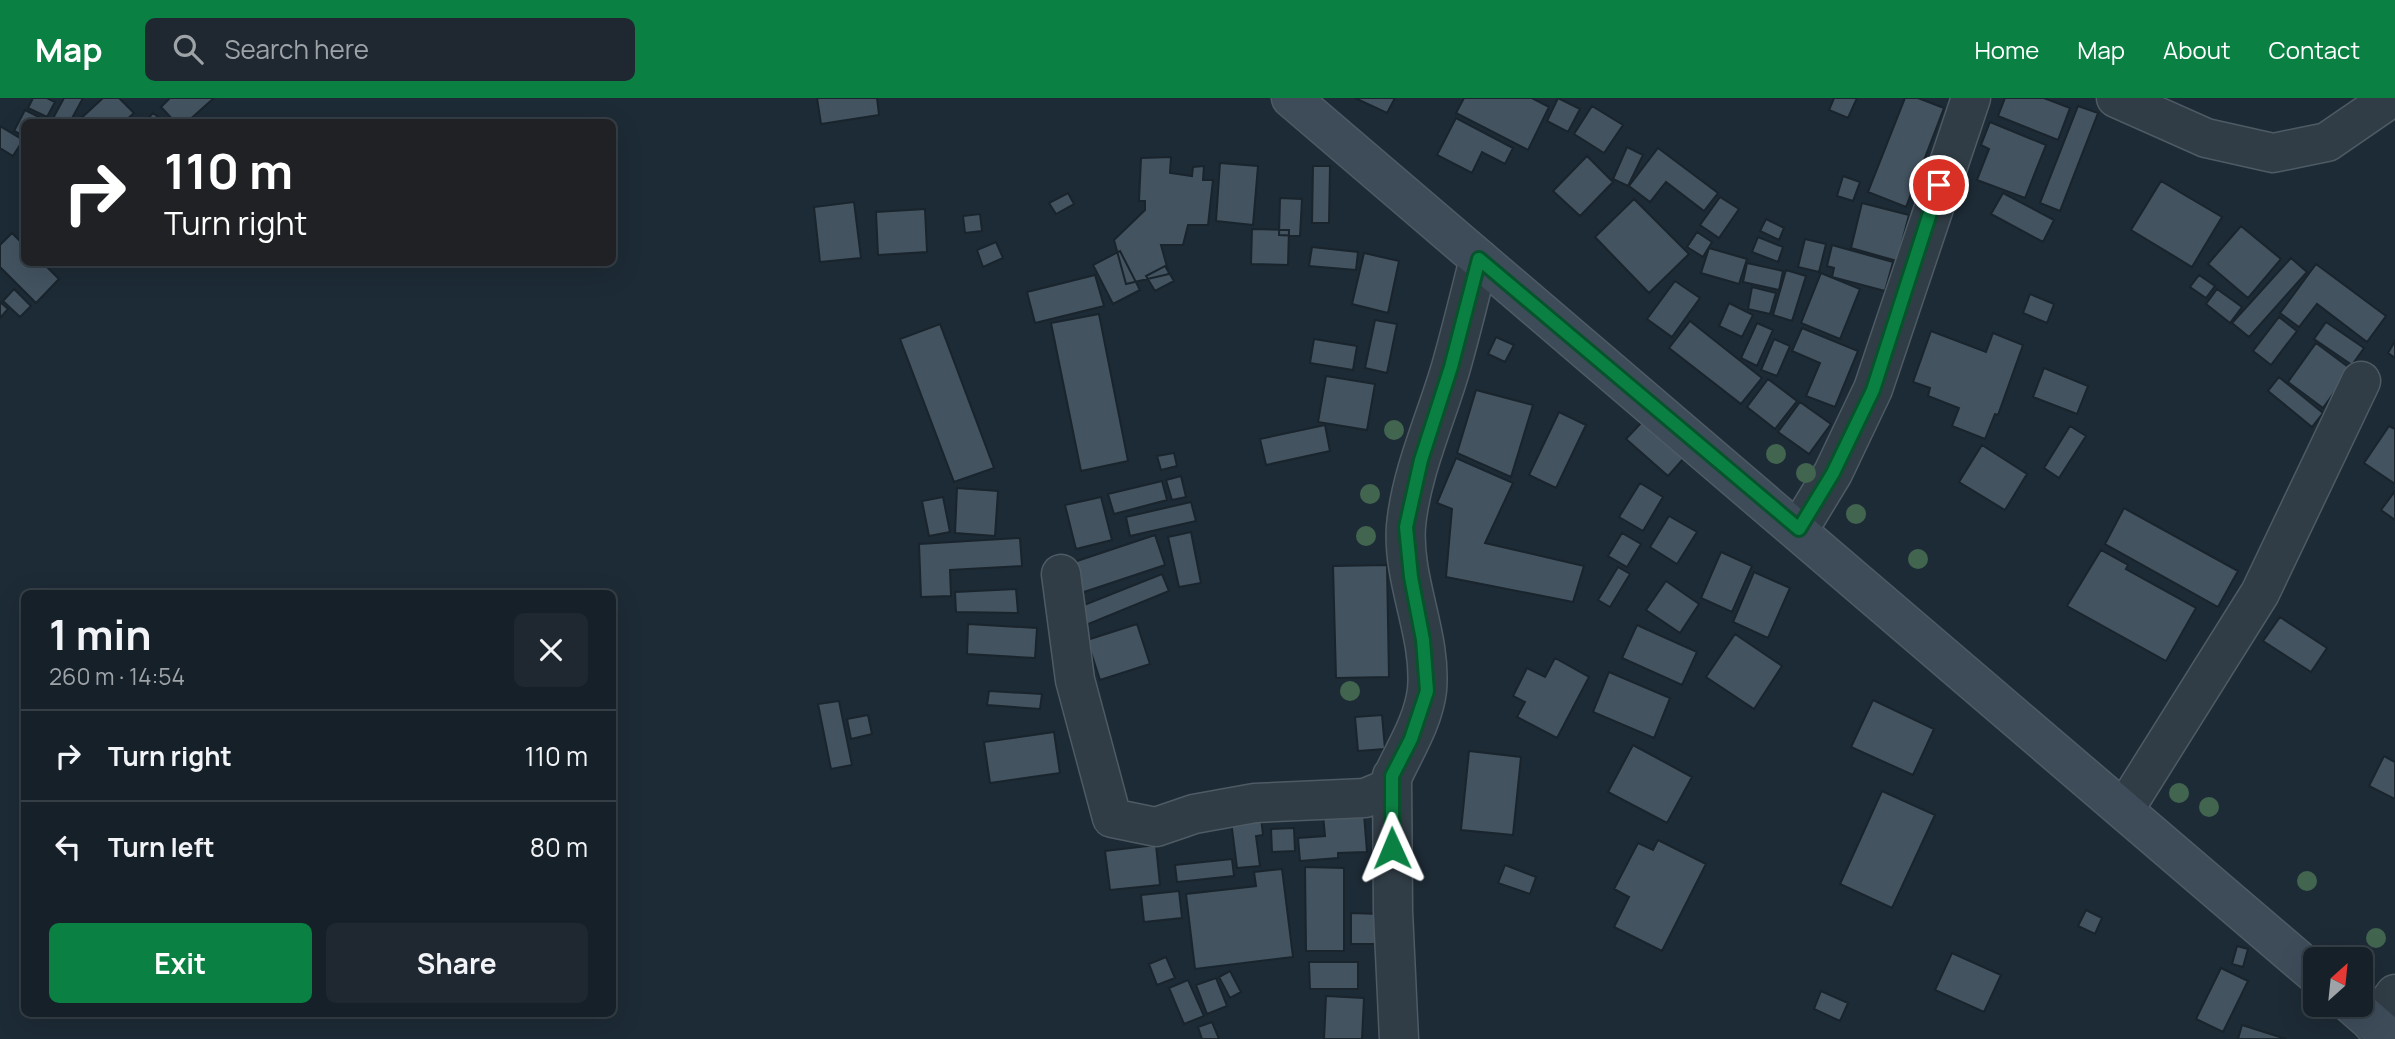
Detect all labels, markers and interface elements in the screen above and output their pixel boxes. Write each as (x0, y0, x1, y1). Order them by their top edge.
search box (145, 18, 635, 81)
text: Map (35, 27, 103, 72)
icon: search (169, 30, 207, 68)
text: Search here (225, 31, 369, 67)
text: Home (1974, 33, 2039, 66)
text: Map (2077, 33, 2125, 66)
text: About (2163, 33, 2231, 66)
text: Contact (2269, 33, 2360, 66)
text: 110 m (164, 137, 293, 204)
icon: right (49, 147, 140, 238)
pin (1909, 155, 1969, 215)
icon: arrive (1920, 166, 1958, 204)
text: Turn right (164, 201, 307, 245)
text: 1 min (49, 605, 152, 663)
button: close (514, 613, 588, 687)
text: 260 m · 14:54 (49, 660, 185, 692)
icon: right (49, 737, 87, 775)
text: Turn right (108, 738, 232, 774)
text: 110 m (525, 738, 588, 774)
position arrow (1355, 811, 1429, 885)
icon: left (49, 828, 87, 866)
text: Turn left (108, 829, 215, 865)
text: 80 m (530, 829, 588, 865)
button: Exit (49, 923, 312, 1003)
button: Share (326, 923, 588, 1003)
north arrow (2303, 947, 2373, 1017)
map controls (2303, 947, 2373, 1017)

